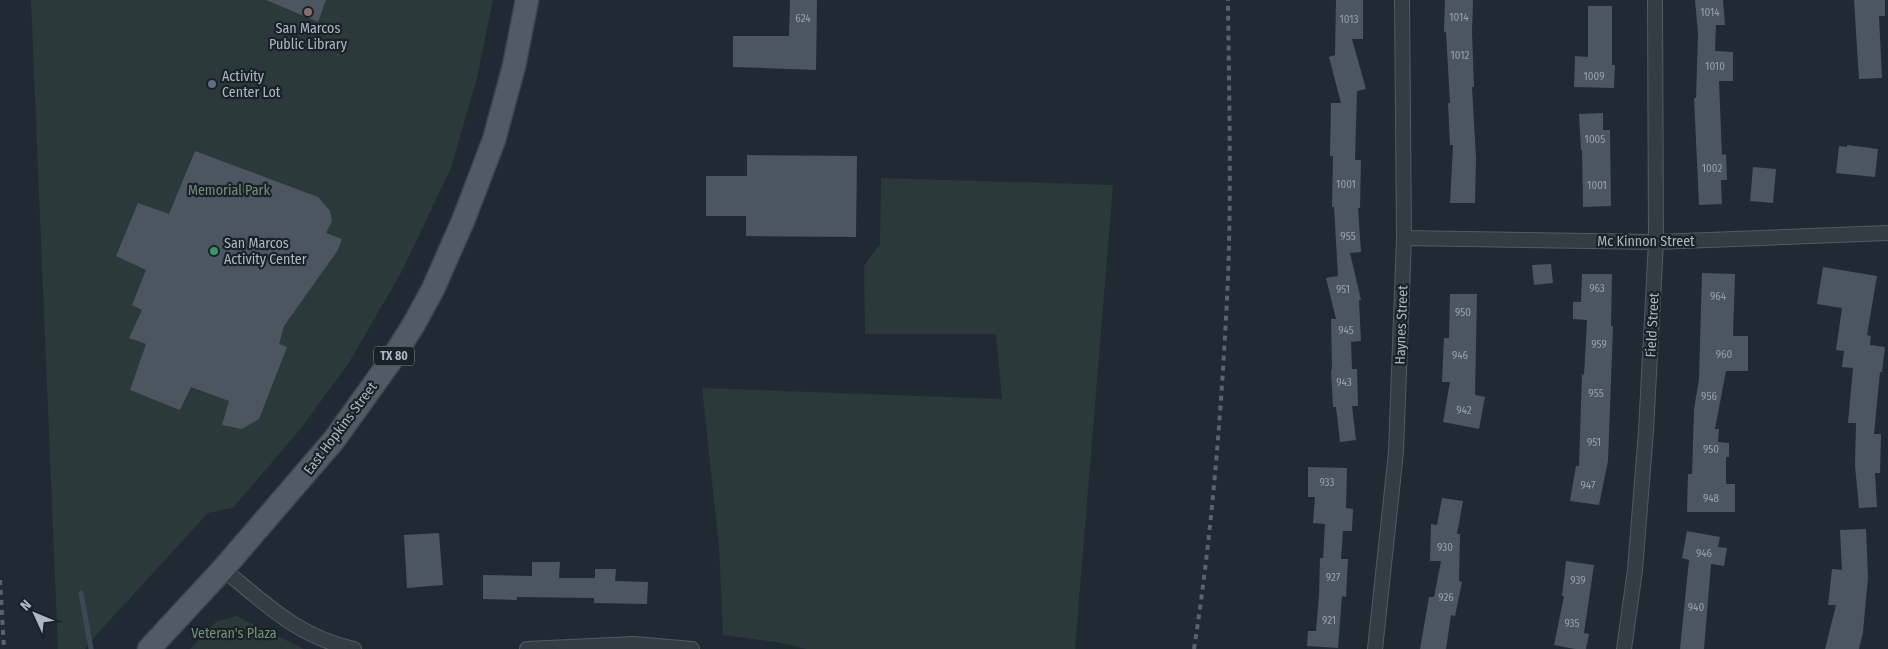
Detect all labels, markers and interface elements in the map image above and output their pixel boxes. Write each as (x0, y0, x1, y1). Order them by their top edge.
marker: San Marcos Public Library (302, 6, 314, 18)
house number: 1014 (1700, 6, 1720, 19)
house number: 1014 (1449, 11, 1469, 24)
house number: 624 (795, 12, 811, 25)
house number: 1013 (1340, 13, 1359, 26)
place label: San Marcos Public Library (269, 20, 348, 53)
house number: 1012 (1451, 49, 1470, 62)
house number: 1010 (1705, 60, 1725, 73)
place label: Activity Center Lot (222, 68, 281, 101)
house number: 1009 (1583, 70, 1605, 83)
marker: Activity Center Lot (206, 78, 218, 90)
house number: 1005 (1585, 133, 1605, 146)
house number: 1002 (1702, 162, 1722, 175)
house number: 1001 (1336, 178, 1356, 191)
house number: 1001 (1587, 179, 1607, 192)
park label: Memorial Park (188, 182, 270, 199)
house number: 955 (1340, 230, 1356, 243)
street label: Mc Kinnon Street (1597, 233, 1695, 250)
place label: San Marcos Activity Center (224, 235, 307, 268)
marker: San Marcos Activity Center (208, 245, 220, 257)
house number: 963 (1589, 282, 1605, 295)
house number: 951 (1336, 283, 1350, 296)
street label: Haynes Street (1392, 285, 1411, 365)
house number: 964 (1710, 290, 1727, 303)
street label: Field Street (1642, 292, 1663, 358)
house number: 950 (1455, 306, 1471, 319)
house number: 945 (1338, 324, 1354, 337)
house number: 959 (1591, 338, 1607, 351)
road number: TX 80 (374, 346, 414, 366)
house number: 960 (1716, 348, 1733, 361)
house number: 946 (1452, 349, 1469, 362)
house number: 943 (1336, 376, 1352, 389)
street label: East Hopkins Street (300, 378, 381, 478)
house number: 955 (1588, 387, 1604, 400)
house number: 956 (1701, 390, 1717, 403)
house number: 942 (1456, 404, 1472, 417)
house number: 951 (1587, 436, 1601, 449)
house number: 950 (1703, 443, 1719, 456)
house number: 933 (1319, 476, 1335, 489)
house number: 947 (1581, 479, 1596, 492)
house number: 948 (1703, 492, 1720, 505)
house number: 930 (1437, 541, 1453, 554)
house number: 946 (1696, 547, 1713, 560)
house number: 927 (1326, 571, 1341, 584)
house number: 939 (1570, 574, 1586, 587)
north arrow (10, 589, 60, 639)
house number: 926 (1438, 591, 1454, 604)
text: N (17, 596, 35, 614)
house number: 940 (1688, 601, 1704, 614)
house number: 921 (1322, 614, 1336, 627)
house number: 935 (1564, 617, 1580, 630)
park label: Veteran's Plaza (191, 625, 277, 642)

